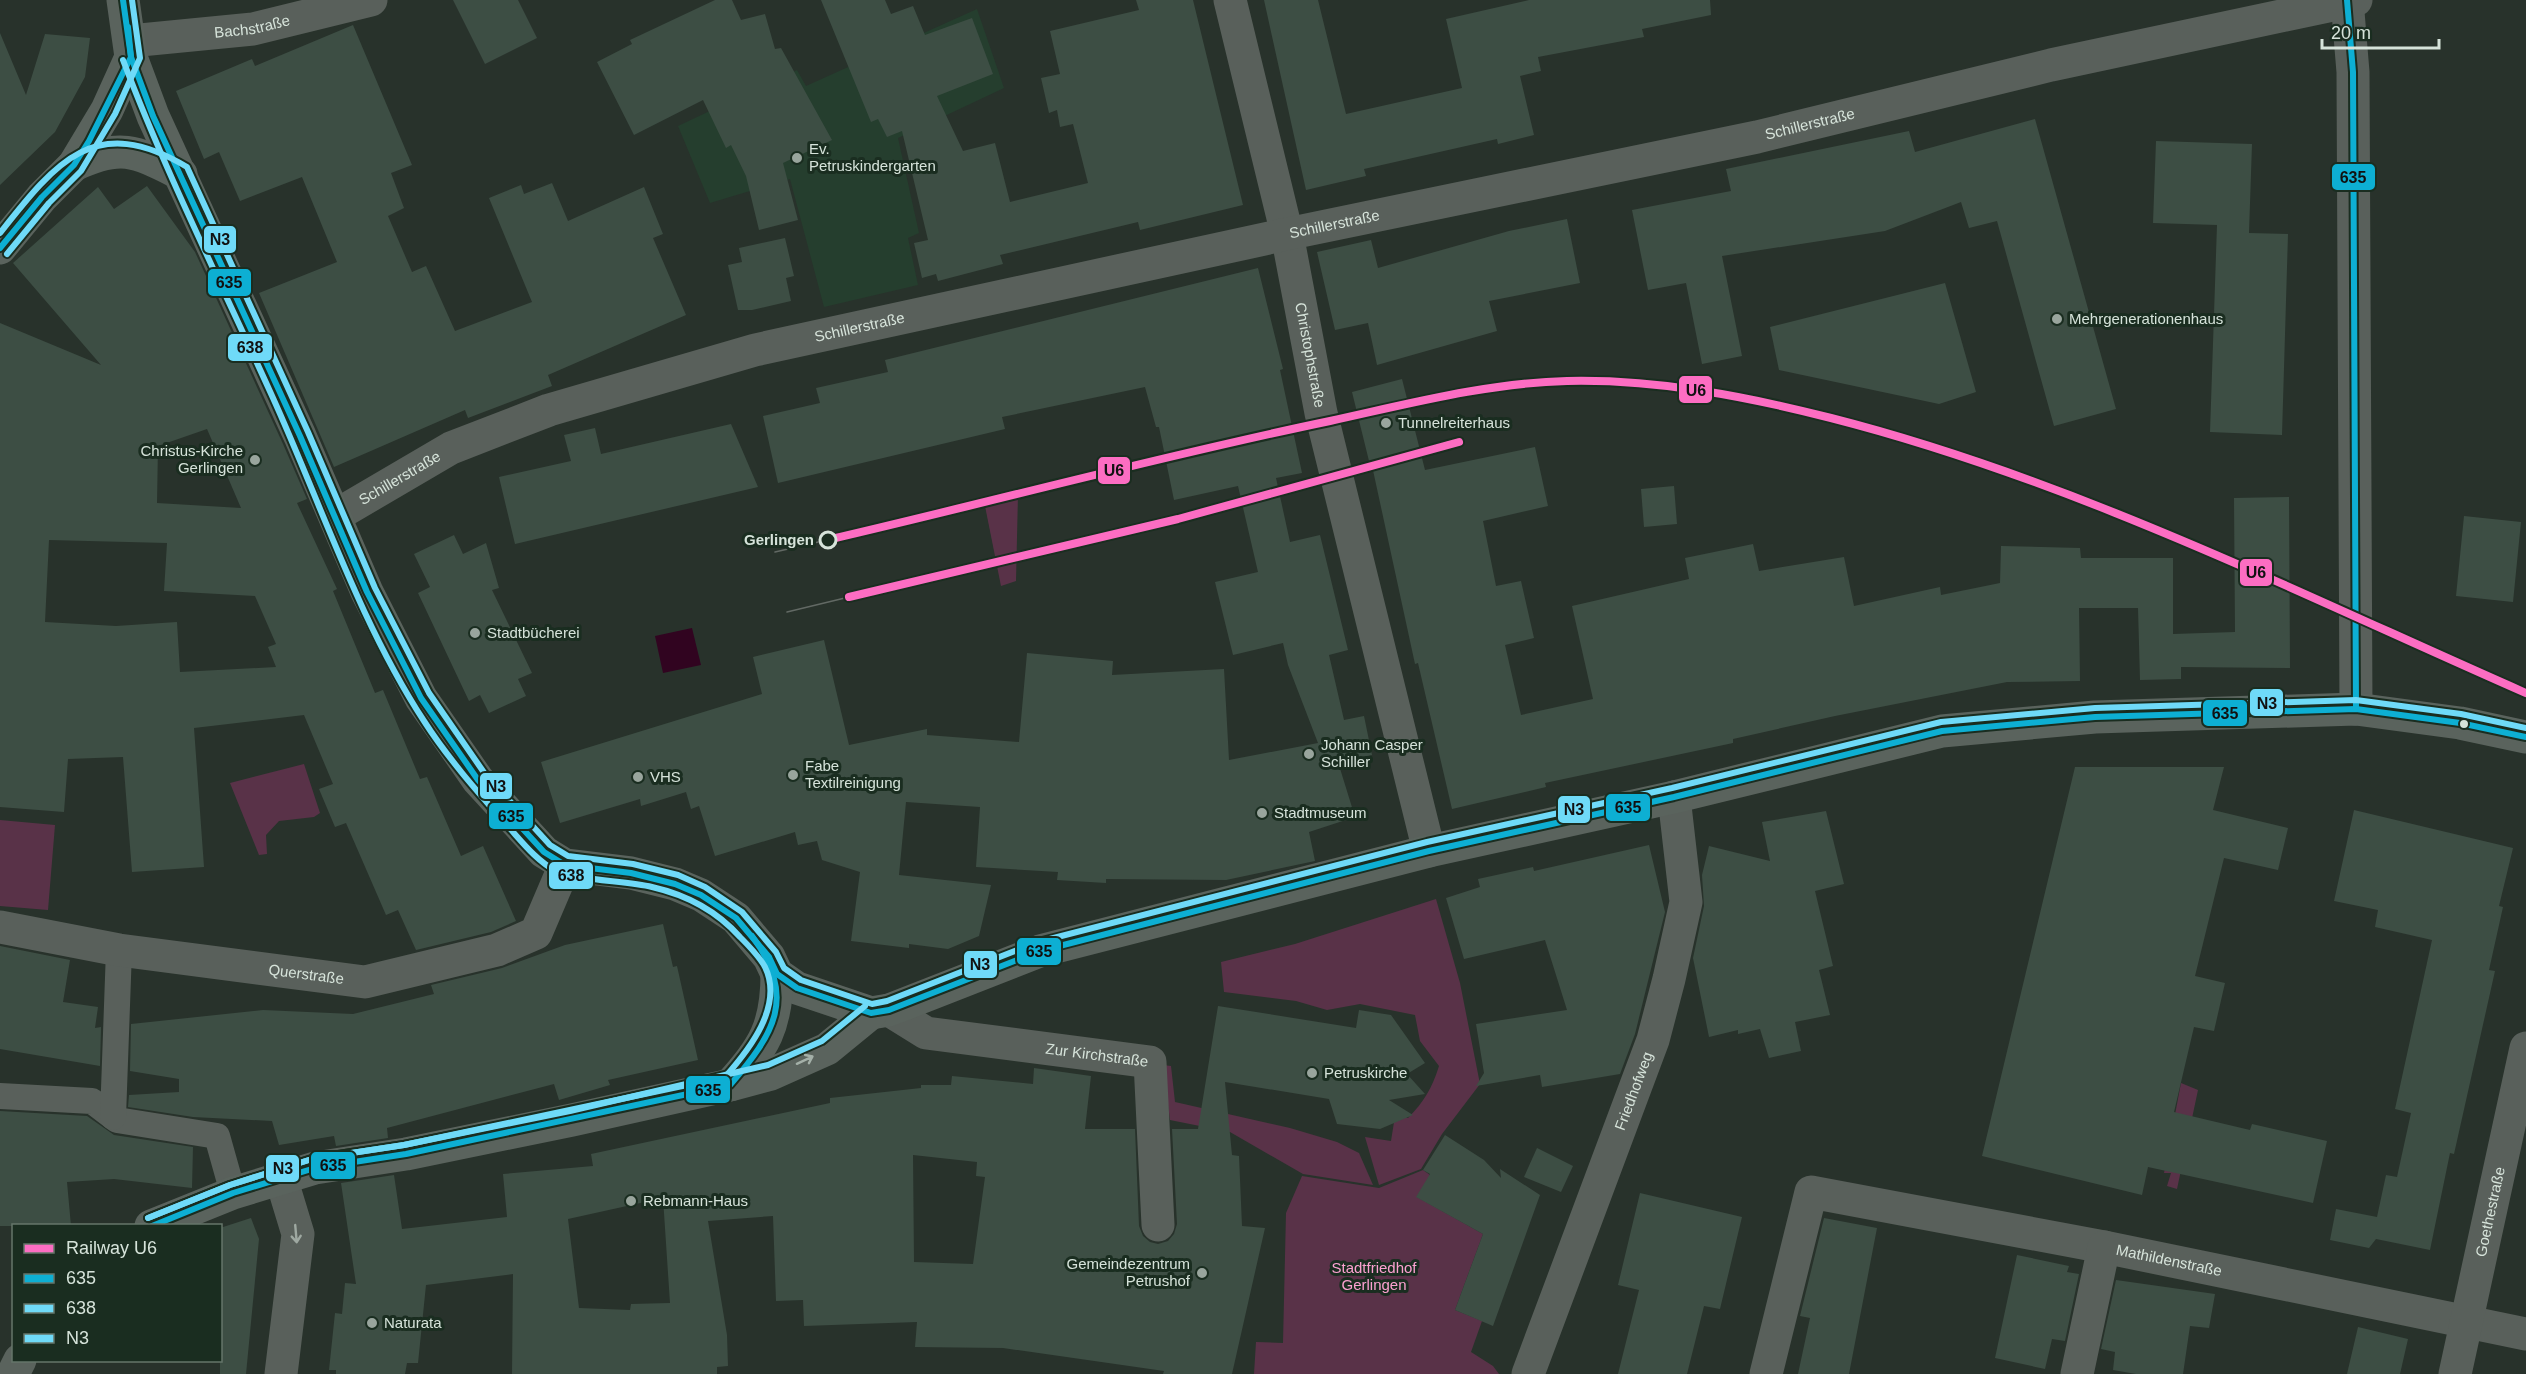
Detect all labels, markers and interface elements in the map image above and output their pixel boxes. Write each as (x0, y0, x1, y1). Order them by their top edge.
street label: Bachstraße (213, 11, 292, 41)
scale bar (2322, 12, 2439, 50)
text: 20 m (2331, 23, 2371, 43)
street label: Schillerstraße (1763, 104, 1856, 143)
place label: Ev. Petruskindergarten (809, 140, 936, 174)
marker: Ev. Petruskindergarten (790, 151, 804, 165)
line badge: 635 (2331, 163, 2376, 191)
text: 635 (2340, 169, 2366, 186)
street label: Schillerstraße (1288, 206, 1381, 241)
line badge: N3 (203, 225, 237, 254)
text: N3 (210, 231, 230, 248)
line badge: 635 (207, 268, 252, 297)
text: 635 (216, 274, 242, 291)
street label: Christophstraße (1292, 301, 1329, 409)
street label: Schillerstraße (813, 309, 906, 345)
place label: Mehrgenerationenhaus (2069, 310, 2223, 327)
marker: Mehrgenerationenhaus (2050, 312, 2064, 326)
line badge: 638 (227, 333, 273, 362)
text: 638 (237, 339, 263, 356)
line badge: U6 (1678, 375, 1713, 404)
text: U6 (1686, 382, 1706, 399)
place label: Tunnelreiterhaus (1398, 414, 1510, 431)
marker: Tunnelreiterhaus (1379, 416, 1393, 430)
place label: Christus-Kirche Gerlingen (140, 442, 243, 476)
street label: Schillerstraße (356, 447, 443, 508)
marker: Christus-Kirche Gerlingen (248, 453, 262, 467)
line badge: U6 (1097, 456, 1131, 485)
text: U6 (1104, 462, 1124, 479)
place label: Gerlingen (744, 531, 814, 548)
marker: Gerlingen (819, 531, 837, 549)
line badge: U6 (2239, 558, 2273, 587)
text: U6 (2246, 564, 2266, 581)
place label: Stadtbücherei (487, 624, 580, 641)
marker: Stadtbücherei (468, 626, 482, 640)
line badge: N3 (2249, 688, 2284, 717)
text: N3 (2257, 695, 2277, 712)
line badge: 635 (2202, 699, 2248, 727)
text: 635 (2212, 705, 2238, 722)
unlabelled marker (2458, 718, 2470, 730)
place label: Johann Casper Schiller (1321, 736, 1423, 770)
marker: Johann Casper Schiller (1302, 747, 1316, 761)
place label: Fabe Textilreinigung (805, 757, 901, 791)
place label: VHS (650, 768, 681, 785)
marker: Fabe Textilreinigung (786, 768, 800, 782)
marker: VHS (631, 770, 645, 784)
line badge: N3 (479, 772, 513, 800)
text: N3 (486, 778, 506, 795)
line badge: 635 (1605, 793, 1651, 822)
line badge: N3 (1557, 795, 1591, 824)
text: 635 (1615, 799, 1641, 816)
text: N3 (1564, 801, 1584, 818)
line badge: 635 (488, 802, 534, 830)
place label: Stadtmuseum (1274, 804, 1367, 821)
marker: Stadtmuseum (1255, 806, 1269, 820)
text: 635 (498, 808, 524, 825)
line badge: 638 (548, 861, 594, 890)
text: 638 (558, 867, 584, 884)
line badge: 635 (1016, 937, 1062, 966)
text: 635 (1026, 943, 1052, 960)
line badge: N3 (963, 950, 998, 979)
text: N3 (970, 956, 990, 973)
street label: Querstraße (268, 961, 345, 987)
street label: Zur Kirchstraße (1045, 1040, 1149, 1070)
street label: Friedhofweg (1611, 1049, 1656, 1133)
one-way arrow (796, 1054, 814, 1066)
place label: Petruskirche (1324, 1064, 1407, 1081)
marker: Petruskirche (1305, 1066, 1319, 1080)
line badge: 635 (685, 1075, 731, 1104)
text: 635 (695, 1082, 721, 1099)
line badge: 635 (310, 1151, 356, 1180)
line badge: N3 (265, 1154, 300, 1183)
text: 635 (320, 1157, 346, 1174)
text: N3 (273, 1160, 293, 1177)
street label: Goethestraße (2472, 1165, 2508, 1258)
place label: Rebmann-Haus (643, 1192, 748, 1209)
marker: Rebmann-Haus (624, 1194, 638, 1208)
legend (12, 1224, 222, 1362)
one-way arrow (291, 1224, 302, 1243)
text: Railway U6 (66, 1238, 157, 1258)
street label: Mathildenstraße (2115, 1241, 2224, 1279)
place label: Gemeindezentrum Petrushof (1067, 1255, 1191, 1289)
park label: Stadtfriedhof Gerlingen (1331, 1259, 1417, 1293)
marker: Gemeindezentrum Petrushof (1195, 1266, 1209, 1280)
text: 635 (66, 1268, 96, 1288)
text: 638 (66, 1298, 96, 1318)
place label: Naturata (384, 1314, 442, 1331)
marker: Naturata (365, 1316, 379, 1330)
text: N3 (66, 1328, 89, 1348)

